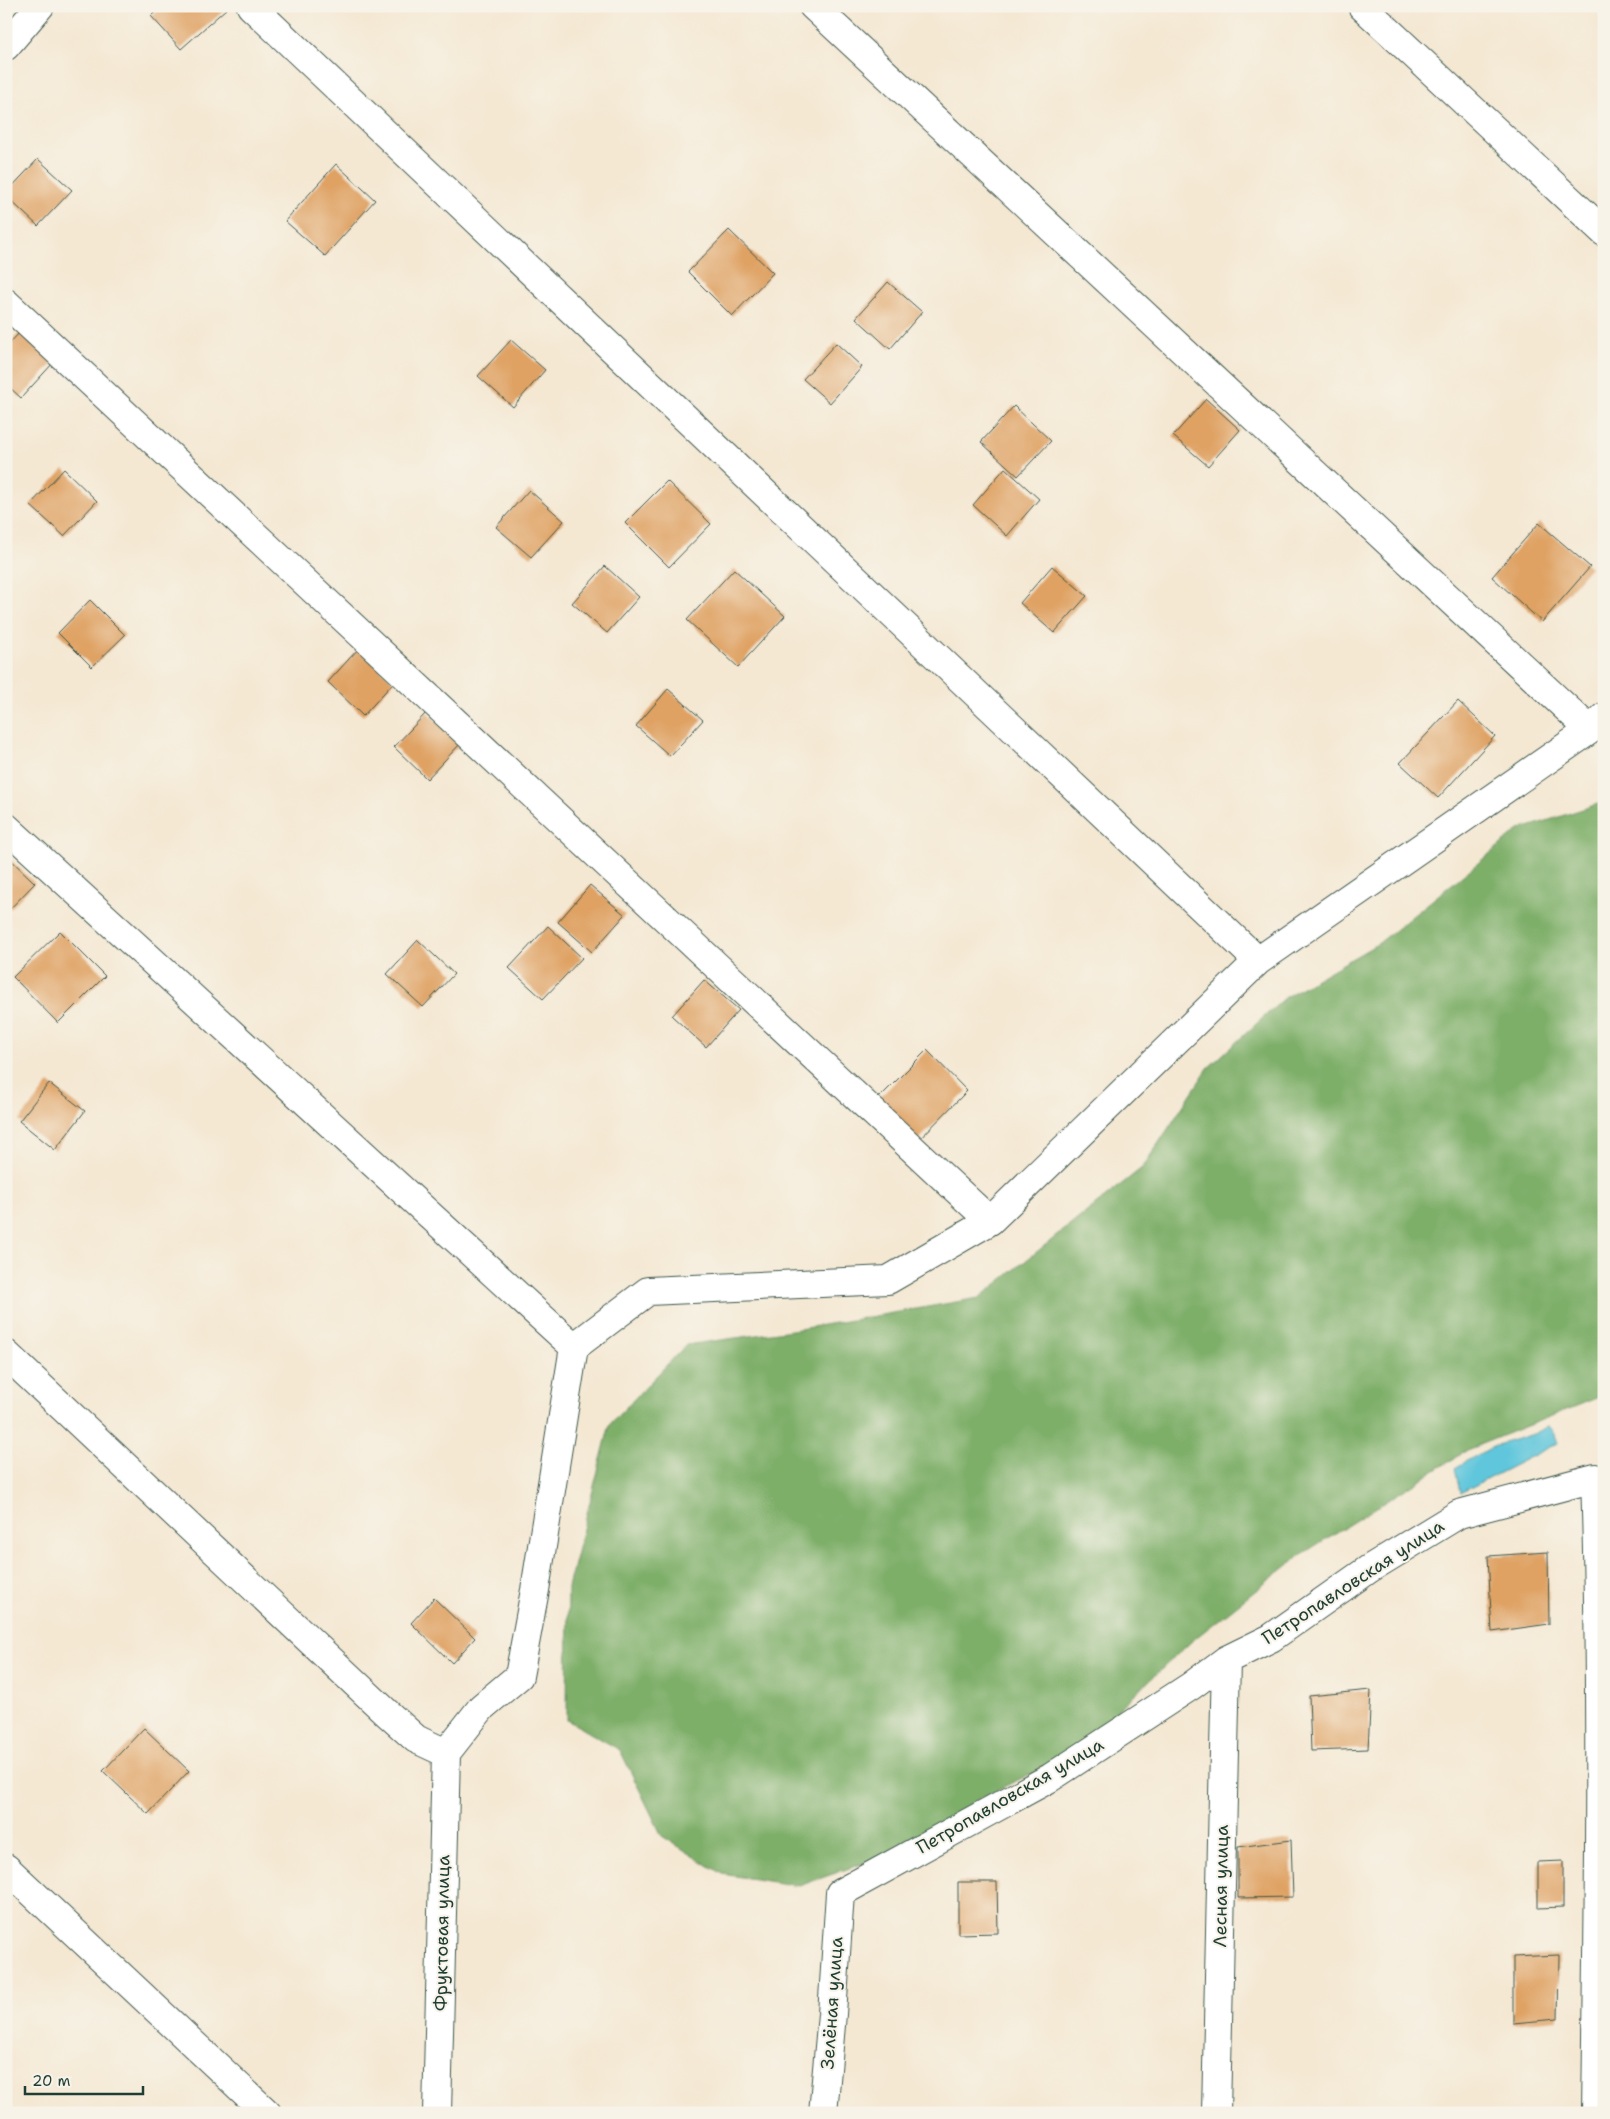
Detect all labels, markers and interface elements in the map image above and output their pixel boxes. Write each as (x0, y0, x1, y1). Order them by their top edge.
street label: Петропавловская улица (1257, 1514, 1449, 1650)
street label: Петропавловская улица (912, 1732, 1108, 1860)
street label: Лесная улица (1208, 1824, 1234, 1948)
street label: Фруктовая улица (429, 1855, 455, 2011)
street label: Зелёная улица (815, 1936, 849, 2070)
scale bar (25, 2064, 142, 2096)
text: 20 m (32, 2071, 71, 2091)

